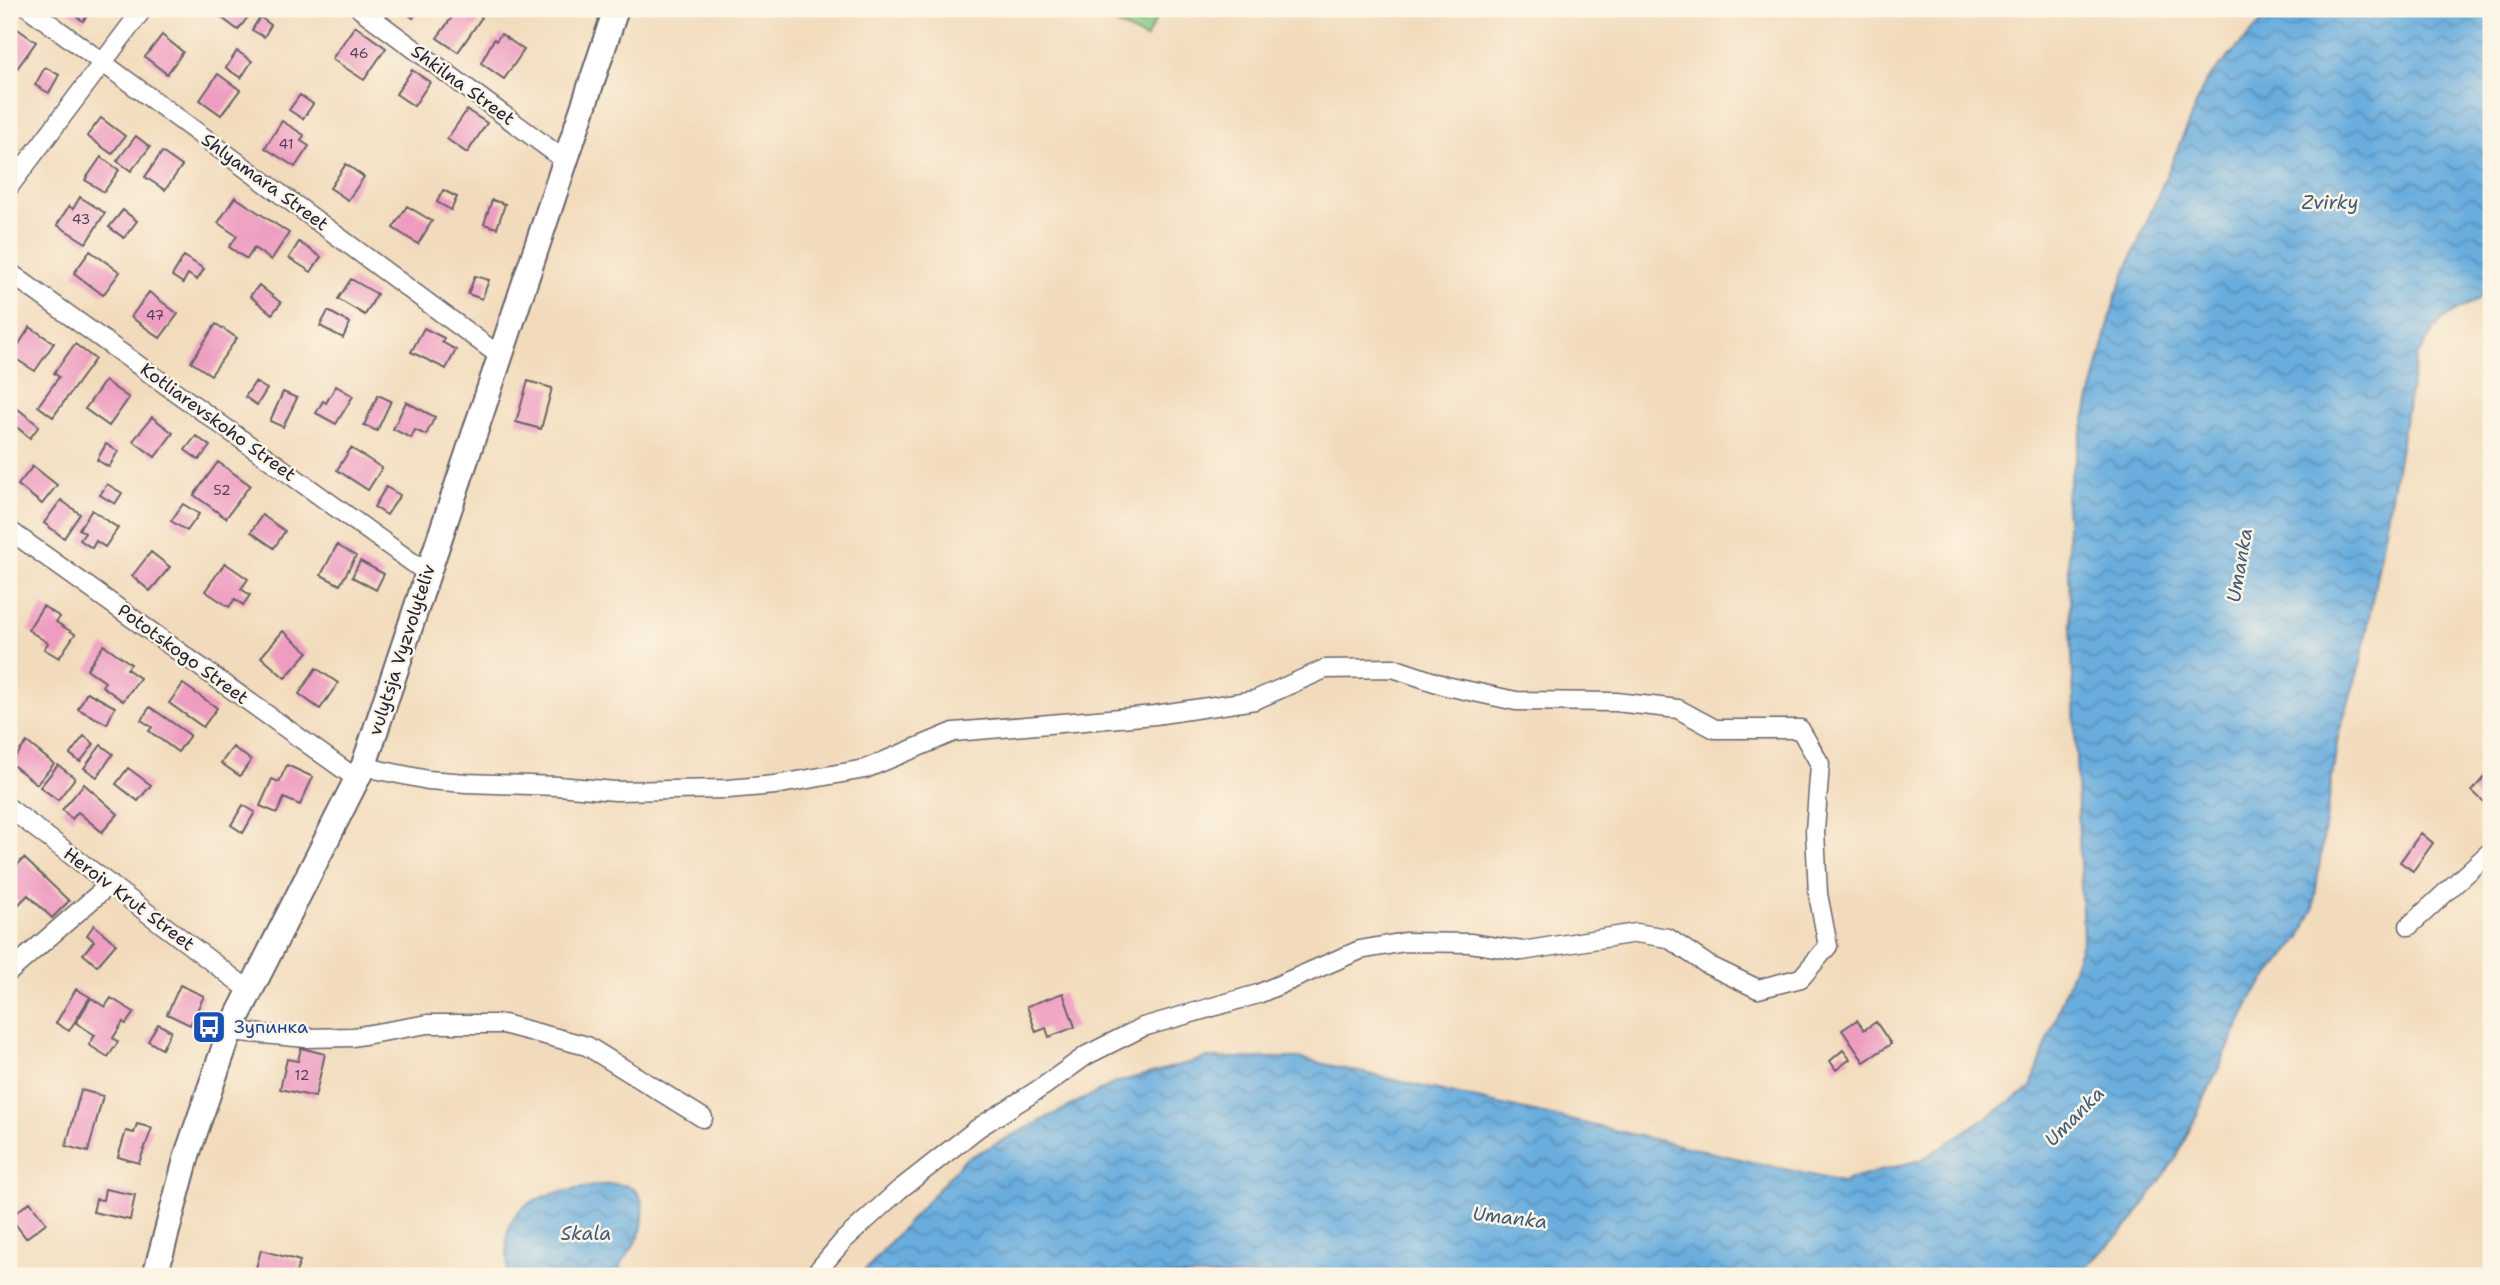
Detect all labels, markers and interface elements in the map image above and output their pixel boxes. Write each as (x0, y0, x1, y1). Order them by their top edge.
street label: Shkilna Street (406, 39, 520, 131)
house number: 46 (349, 44, 369, 62)
street label: Shlyamara Street (197, 128, 333, 236)
house number: 41 (279, 135, 293, 153)
water label: Zvirky (2301, 190, 2359, 215)
house number: 43 (72, 210, 90, 228)
house number: 47 (146, 306, 164, 324)
street label: Kotliarevskoho Street (135, 357, 301, 487)
house number: 52 (213, 481, 231, 499)
water label: Umanka (2221, 526, 2258, 604)
street label: vulytsja Vyzvolyteliv (363, 561, 441, 739)
street label: Pototskogo Street (113, 598, 253, 710)
street label: Heroiv Krut Street (59, 842, 199, 956)
bus stop icon: Зупинка (190, 1008, 228, 1046)
place label: Зупинка (234, 1015, 308, 1039)
house number: 12 (295, 1066, 309, 1084)
water label: Umanka (2039, 1081, 2110, 1152)
water label: Umanka (1471, 1201, 1549, 1234)
water label: Skala (561, 1221, 611, 1246)

